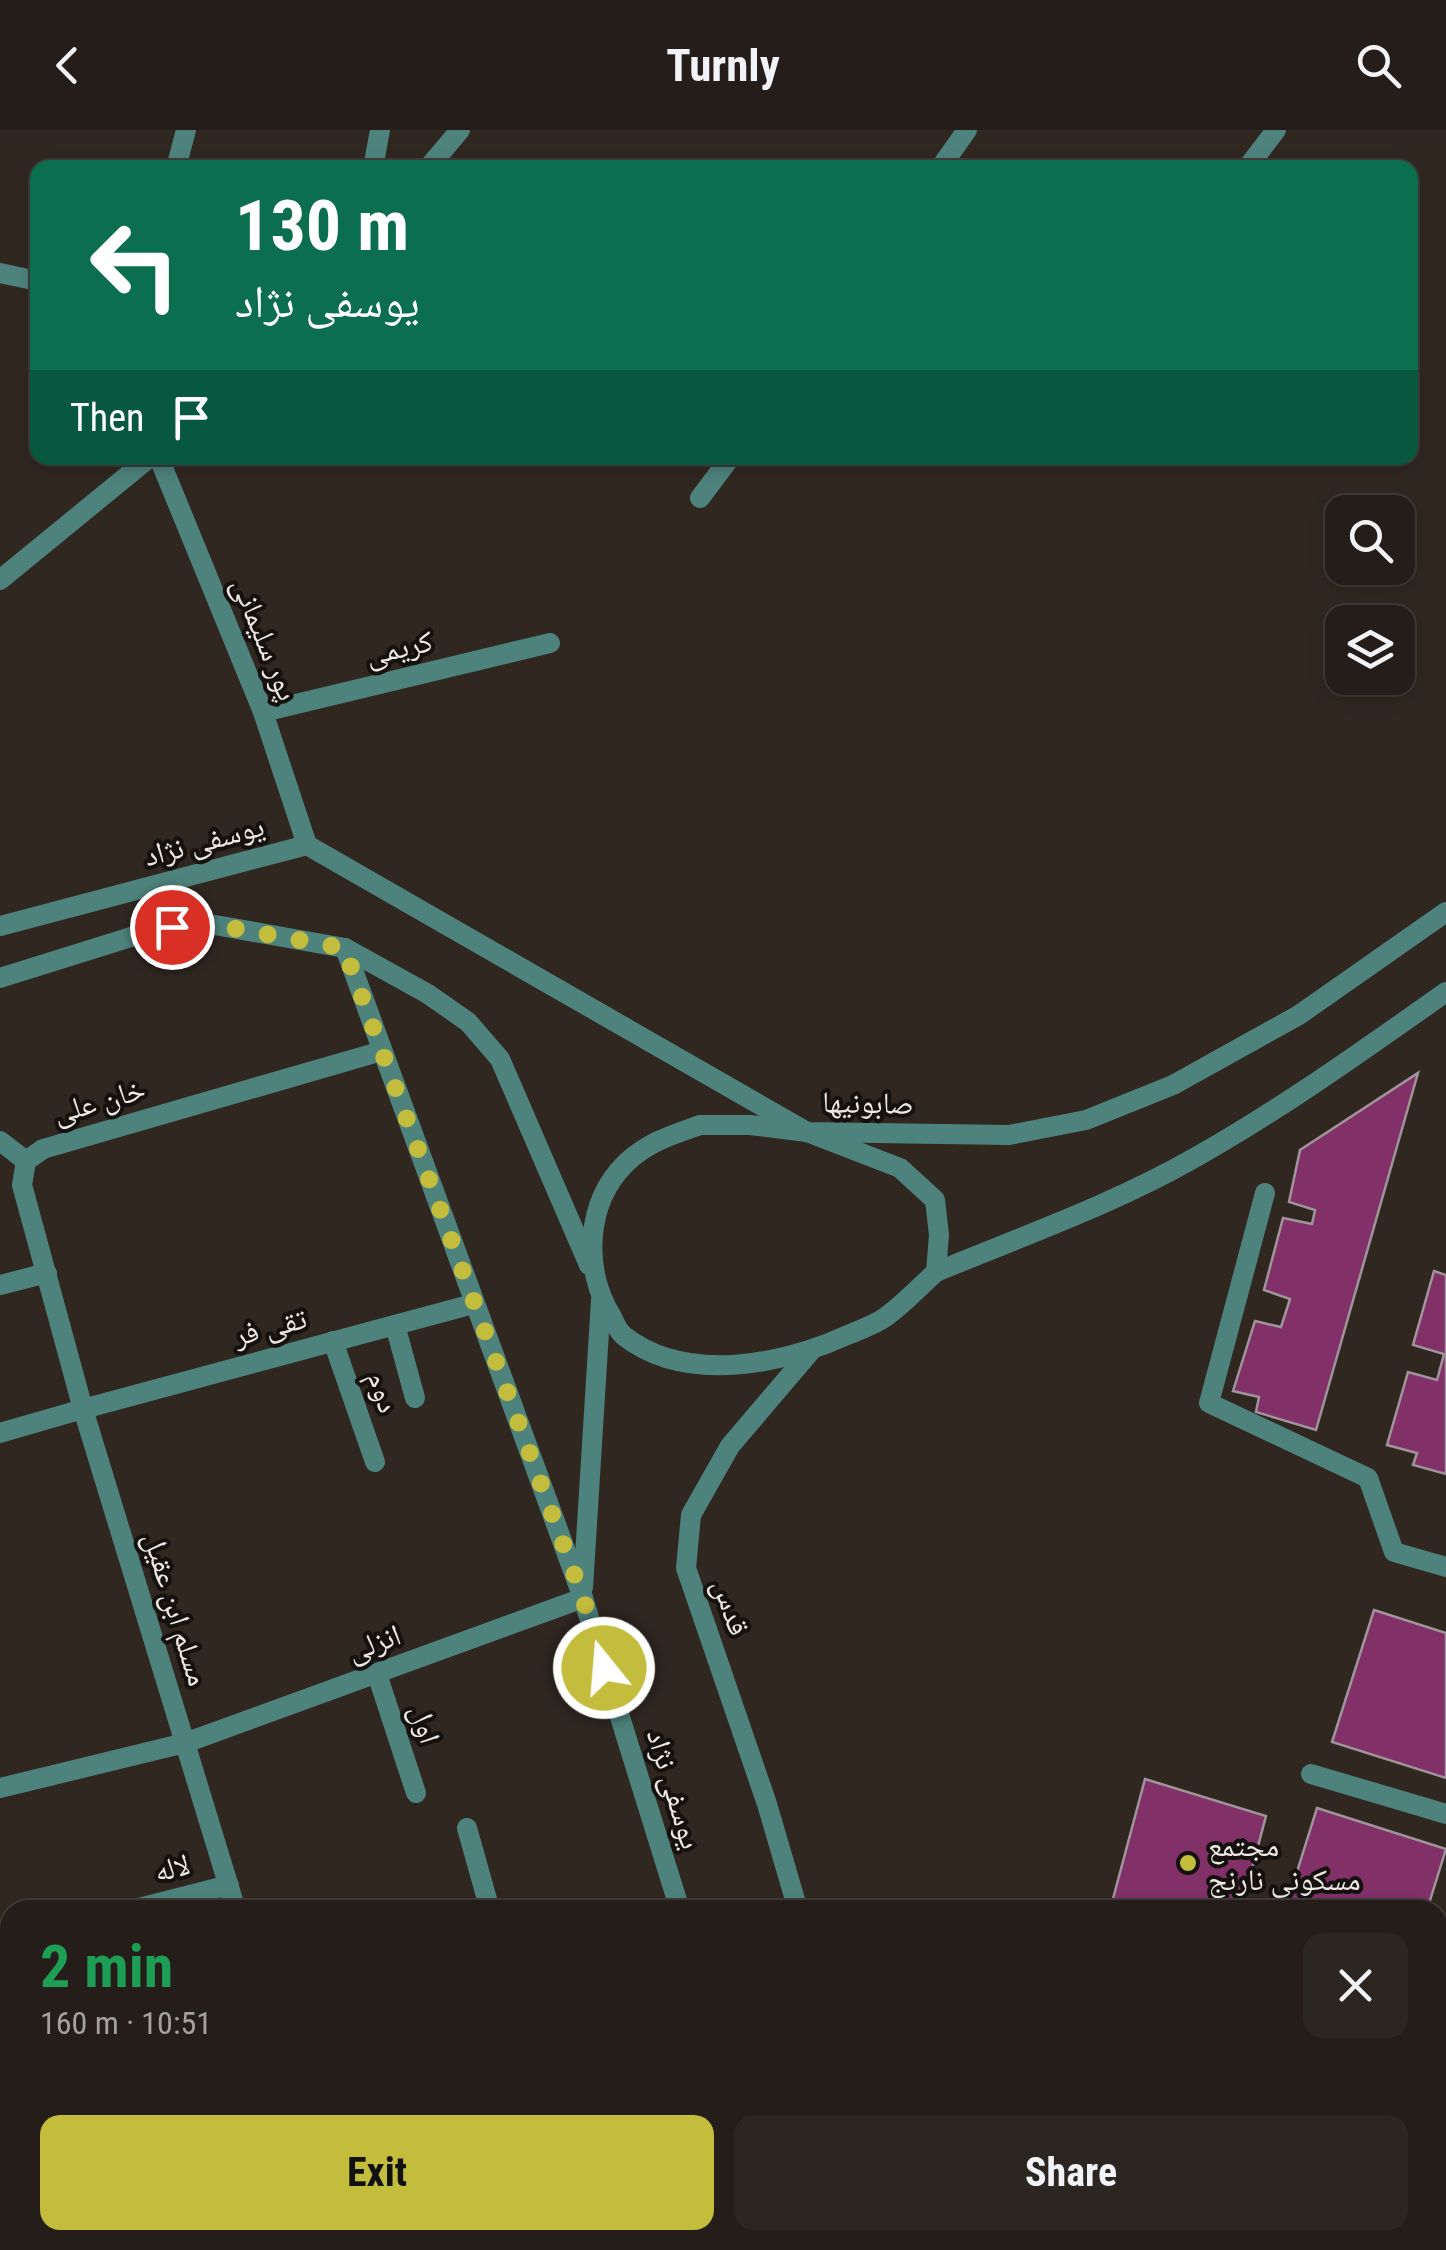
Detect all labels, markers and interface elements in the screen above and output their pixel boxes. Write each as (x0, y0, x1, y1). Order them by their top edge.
icon: back (40, 38, 95, 93)
icon: search (1351, 38, 1406, 93)
text: Turnly (666, 39, 780, 92)
text: 130 m (235, 185, 409, 267)
icon: left (70, 200, 200, 330)
text: یوسفی نژاد (235, 275, 420, 328)
icon: arrive (164, 390, 219, 445)
text: Then (70, 396, 144, 440)
map controls (1325, 495, 1415, 695)
button: search (1325, 495, 1415, 585)
street label: پور سلیمانی (224, 572, 306, 706)
button: layers (1325, 605, 1415, 695)
street label: کریمی (362, 623, 436, 673)
street label: یوسفی نژاد (140, 808, 268, 874)
pin (130, 885, 215, 970)
icon: arrive (145, 900, 200, 955)
street label: خان علی (49, 1071, 149, 1131)
street label: صابونیها (822, 1084, 914, 1121)
street label: تقی فر (229, 1300, 311, 1354)
street label: دوم (358, 1367, 407, 1418)
street label: مسلم ابن عقیل (134, 1528, 216, 1691)
street label: قدس (705, 1574, 757, 1640)
position arrow (552, 1616, 656, 1720)
street label: انزلی (342, 1617, 406, 1669)
street label: اول (402, 1700, 448, 1748)
street label: یوسفی نژاد (639, 1725, 709, 1853)
place label: مجتمع مسکونی نارنج (1208, 1828, 1361, 1899)
street label: لاله (150, 1846, 193, 1889)
marker: مجتمع مسکونی نارنج (1177, 1852, 1199, 1874)
text: 2 min (40, 1931, 173, 2002)
button: close (1303, 1933, 1408, 2038)
text: 160 m · 10:51 (40, 2004, 212, 2042)
button: Exit (40, 2115, 714, 2230)
button: Share (734, 2115, 1408, 2230)

